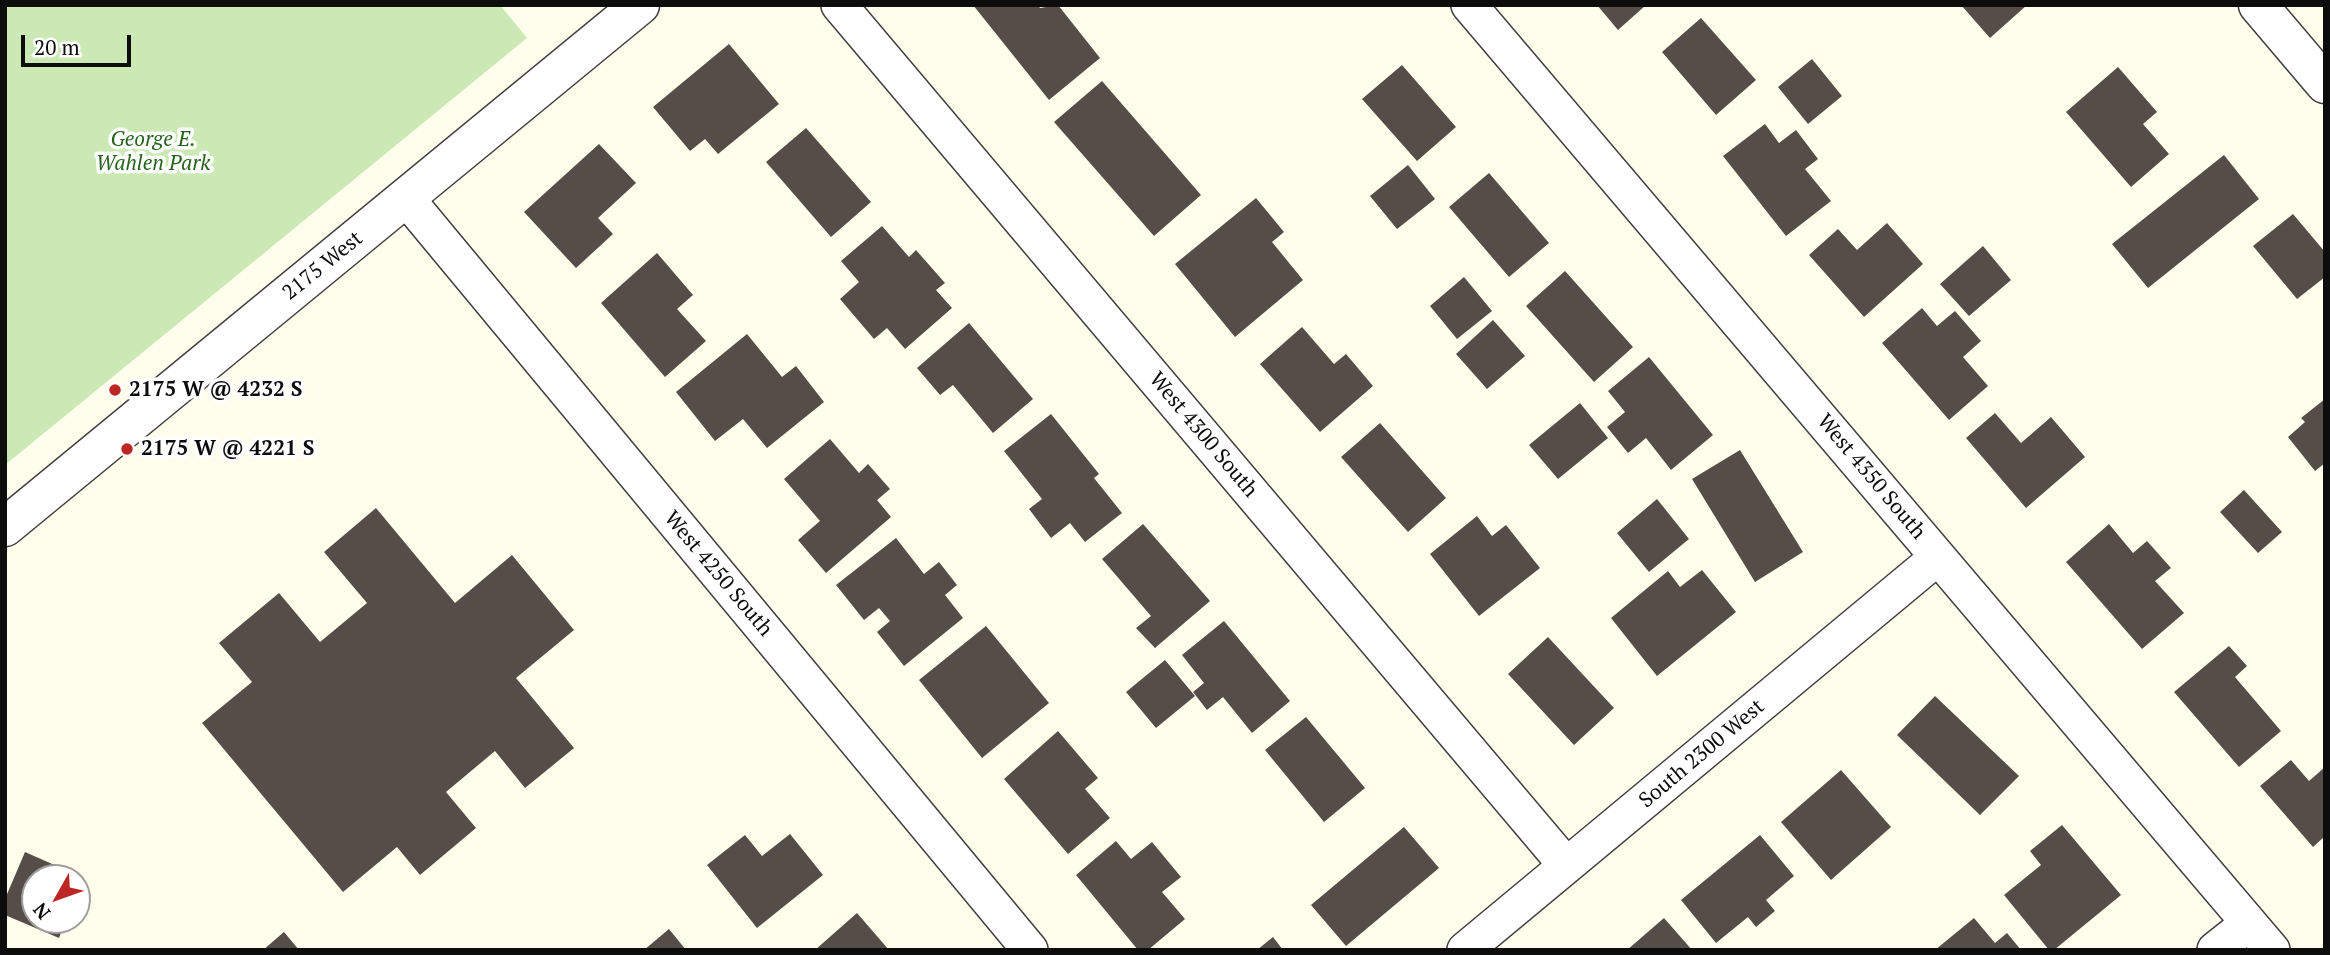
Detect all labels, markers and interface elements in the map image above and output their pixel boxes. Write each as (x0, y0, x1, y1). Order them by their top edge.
scale bar (24, 21, 135, 65)
text: 20 m (34, 33, 80, 61)
park label: George E. Wahlen Park (96, 127, 210, 177)
street label: 2175 West (278, 226, 368, 306)
street label: West 4300 South (1143, 367, 1263, 503)
place label: 2175 W @ 4232 S (129, 377, 302, 403)
marker: 2175 W @ 4232 S (107, 382, 123, 398)
street label: West 4350 South (1811, 409, 1931, 545)
place label: 2175 W @ 4221 S (141, 436, 314, 462)
marker: 2175 W @ 4221 S (119, 441, 135, 457)
street label: West 4250 South (658, 506, 778, 642)
street label: South 2300 West (1634, 694, 1770, 814)
north arrow (21, 864, 91, 934)
text: N (27, 898, 55, 925)

